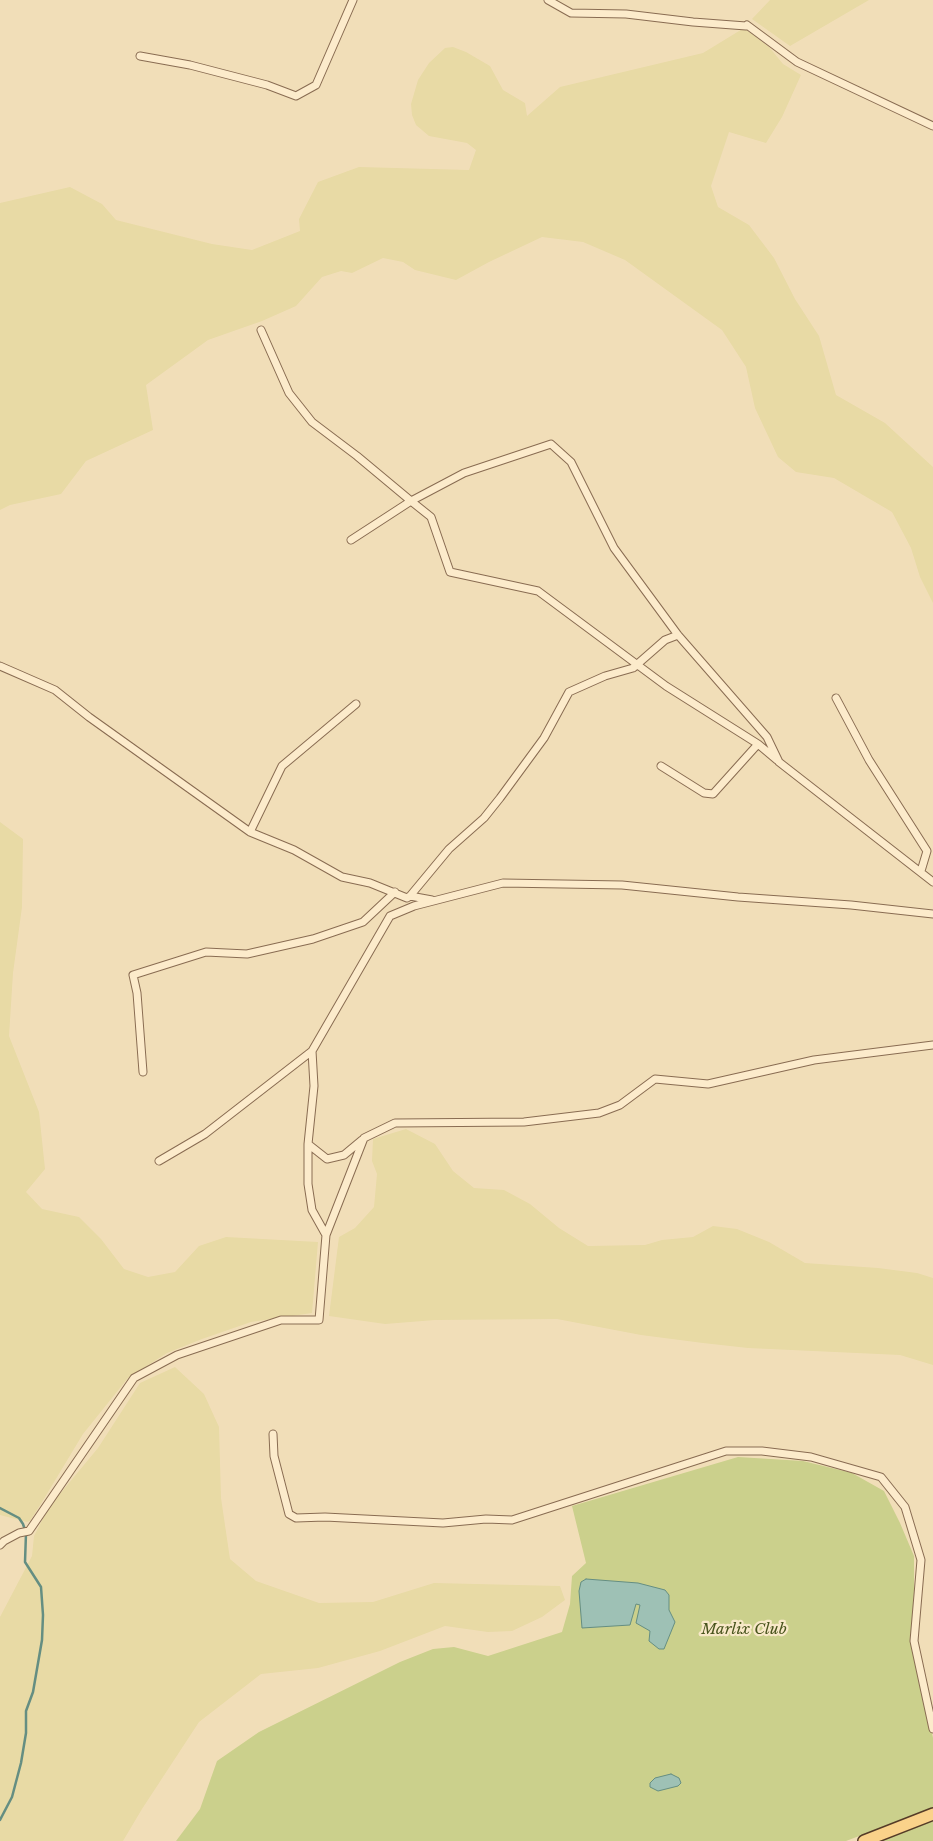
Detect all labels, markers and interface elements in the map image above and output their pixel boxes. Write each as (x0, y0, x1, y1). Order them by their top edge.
park label: Marlix Club (701, 1621, 787, 1639)

